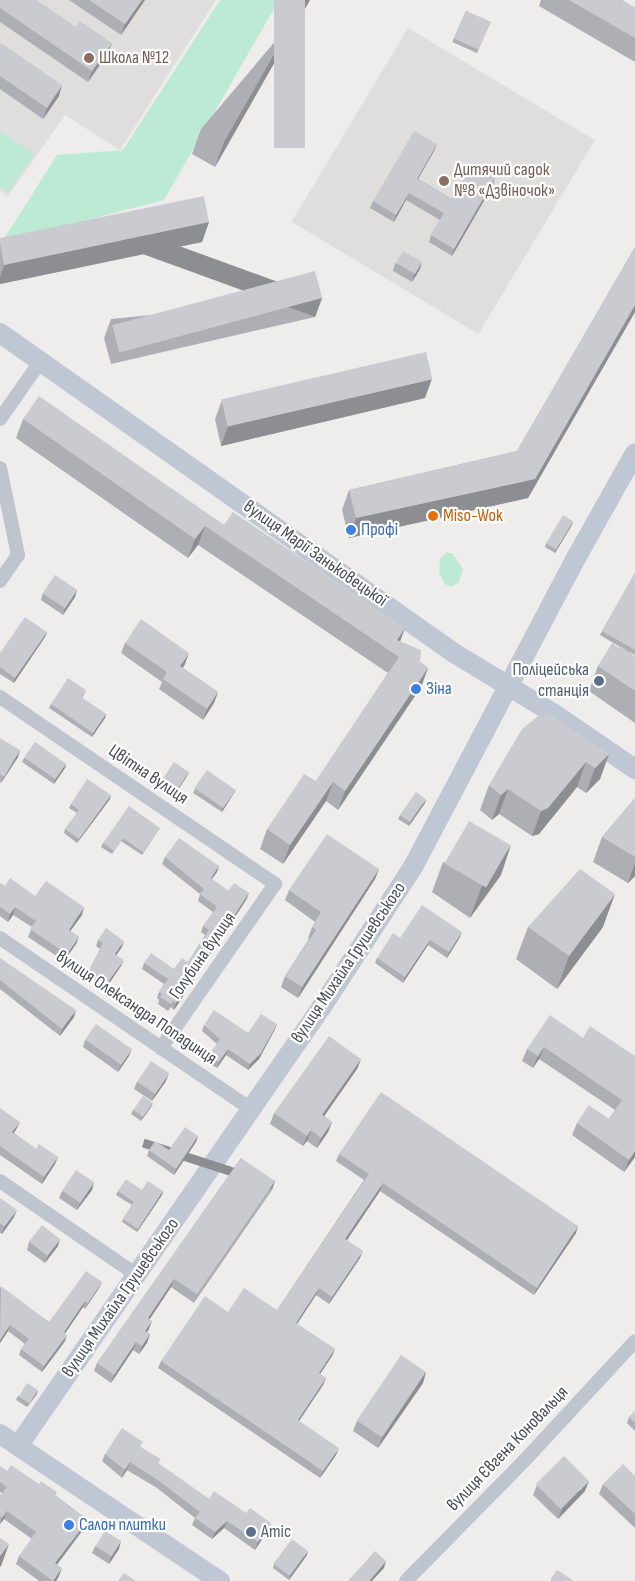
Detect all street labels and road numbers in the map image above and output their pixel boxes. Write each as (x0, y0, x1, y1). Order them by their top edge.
street label: вулиця Марії Заньковецької (239, 496, 391, 612)
street label: Цвітна вулиця (104, 740, 192, 810)
street label: вулиця Михайла Грушевського (287, 878, 411, 1048)
street label: Голубина вулиця (165, 908, 241, 1004)
street label: вулиця Олександра Попадинця (52, 946, 220, 1070)
street label: вулиця Михайла Грушевського (58, 1214, 184, 1382)
street label: вулиця Євгена Коновальця (443, 1382, 573, 1516)

